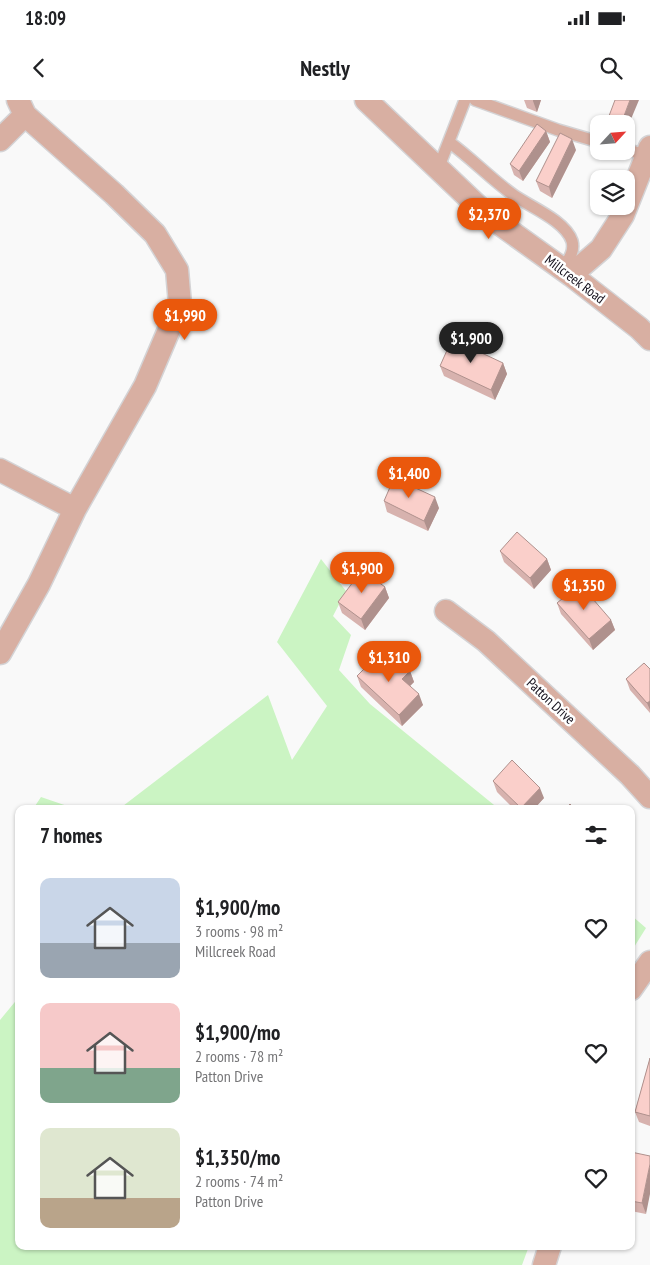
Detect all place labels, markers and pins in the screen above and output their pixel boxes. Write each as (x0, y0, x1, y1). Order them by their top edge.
pin: $2,370 (448, 198, 530, 240)
pin: $1,990 (144, 298, 226, 341)
pin: $1,900 (430, 322, 512, 364)
pin: $1,400 (368, 456, 450, 499)
pin: $1,900 (321, 552, 403, 594)
pin: $1,350 (543, 568, 625, 611)
pin: $1,310 (348, 640, 430, 683)

